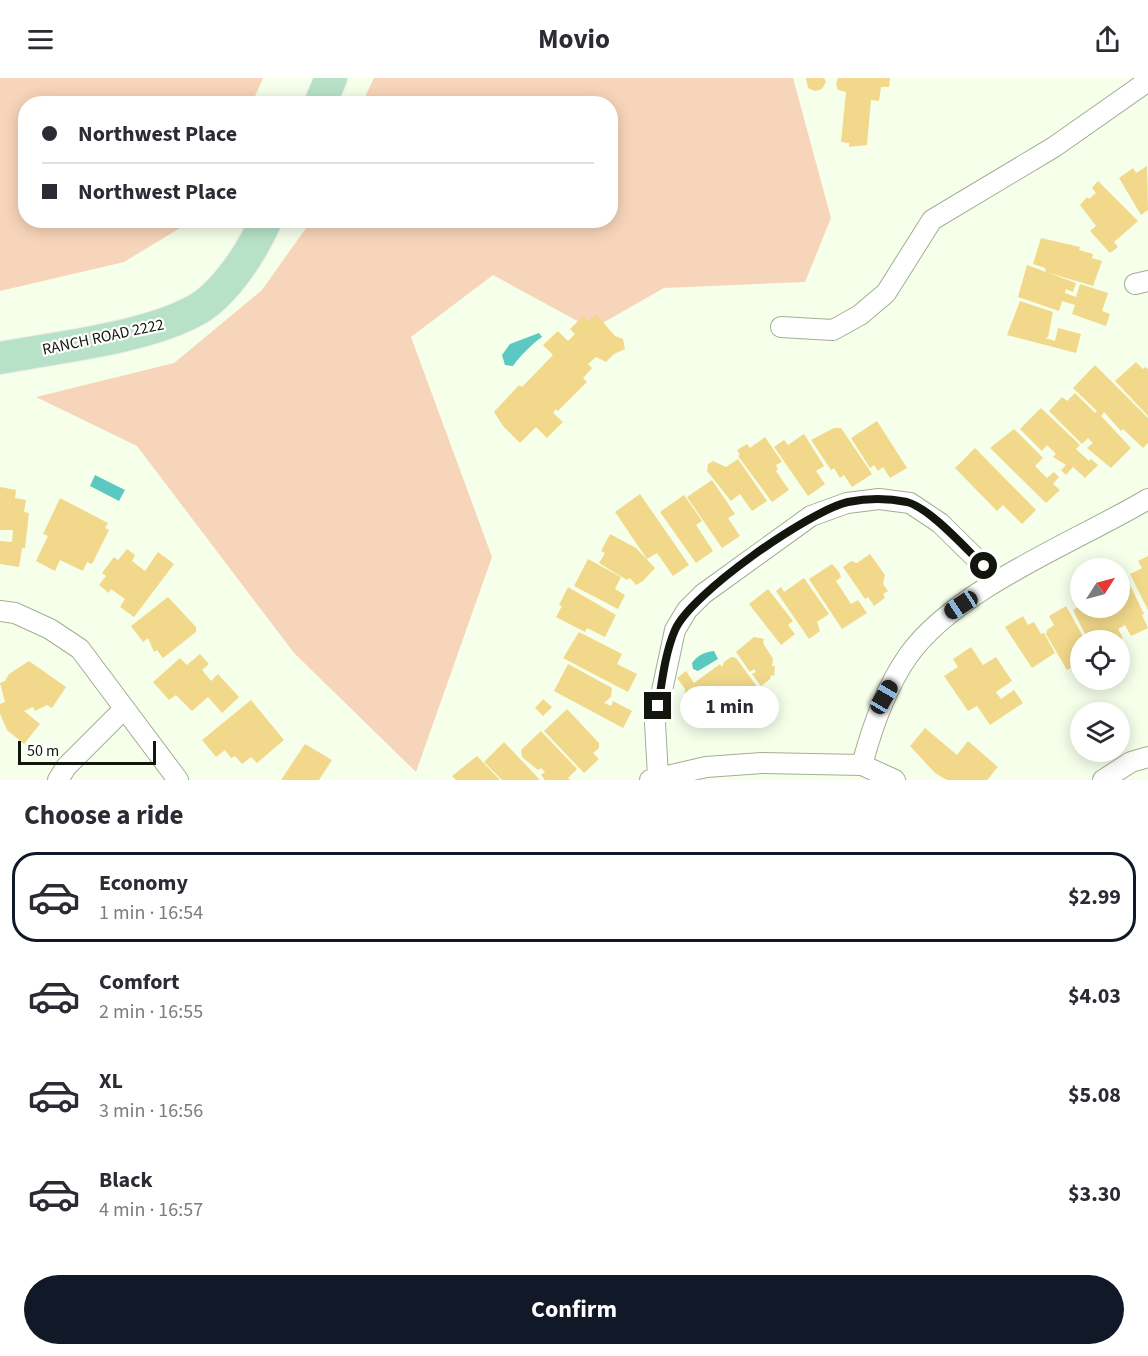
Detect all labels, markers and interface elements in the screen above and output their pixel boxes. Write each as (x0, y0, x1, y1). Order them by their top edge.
text: Movio (538, 20, 610, 59)
icon: menu (24, 23, 57, 56)
icon: share (1091, 23, 1124, 56)
text: Northwest Place (78, 118, 237, 150)
text: Northwest Place (78, 176, 237, 208)
street label: RANCH ROAD 2222 (40, 313, 166, 361)
route start (970, 552, 997, 579)
north arrow (1070, 558, 1130, 618)
map controls (1070, 558, 1130, 762)
car (941, 588, 981, 622)
button: locate (1070, 630, 1130, 690)
car (867, 677, 901, 717)
callout: 1 min (679, 685, 778, 727)
route end (644, 692, 671, 719)
text: 1 min (705, 693, 754, 721)
button: layers (1070, 702, 1130, 762)
scale bar (18, 738, 156, 766)
text: 50 m (27, 740, 59, 762)
text: Choose a ride (24, 796, 184, 835)
text: Economy (99, 867, 188, 899)
icon: car (27, 870, 81, 924)
text: $2.99 (1068, 881, 1121, 913)
text: 1 min · 16:54 (99, 899, 203, 927)
text: Comfort (99, 966, 180, 998)
icon: car (27, 969, 81, 1023)
text: $4.03 (1068, 980, 1121, 1012)
text: 2 min · 16:55 (99, 998, 203, 1026)
text: XL (99, 1065, 123, 1097)
icon: car (27, 1068, 81, 1122)
text: $5.08 (1068, 1079, 1121, 1111)
text: 3 min · 16:56 (99, 1097, 203, 1125)
text: Black (99, 1164, 153, 1196)
icon: car (27, 1167, 81, 1221)
text: $3.30 (1068, 1178, 1121, 1210)
text: 4 min · 16:57 (99, 1196, 203, 1224)
button: Confirm (24, 1275, 1124, 1344)

